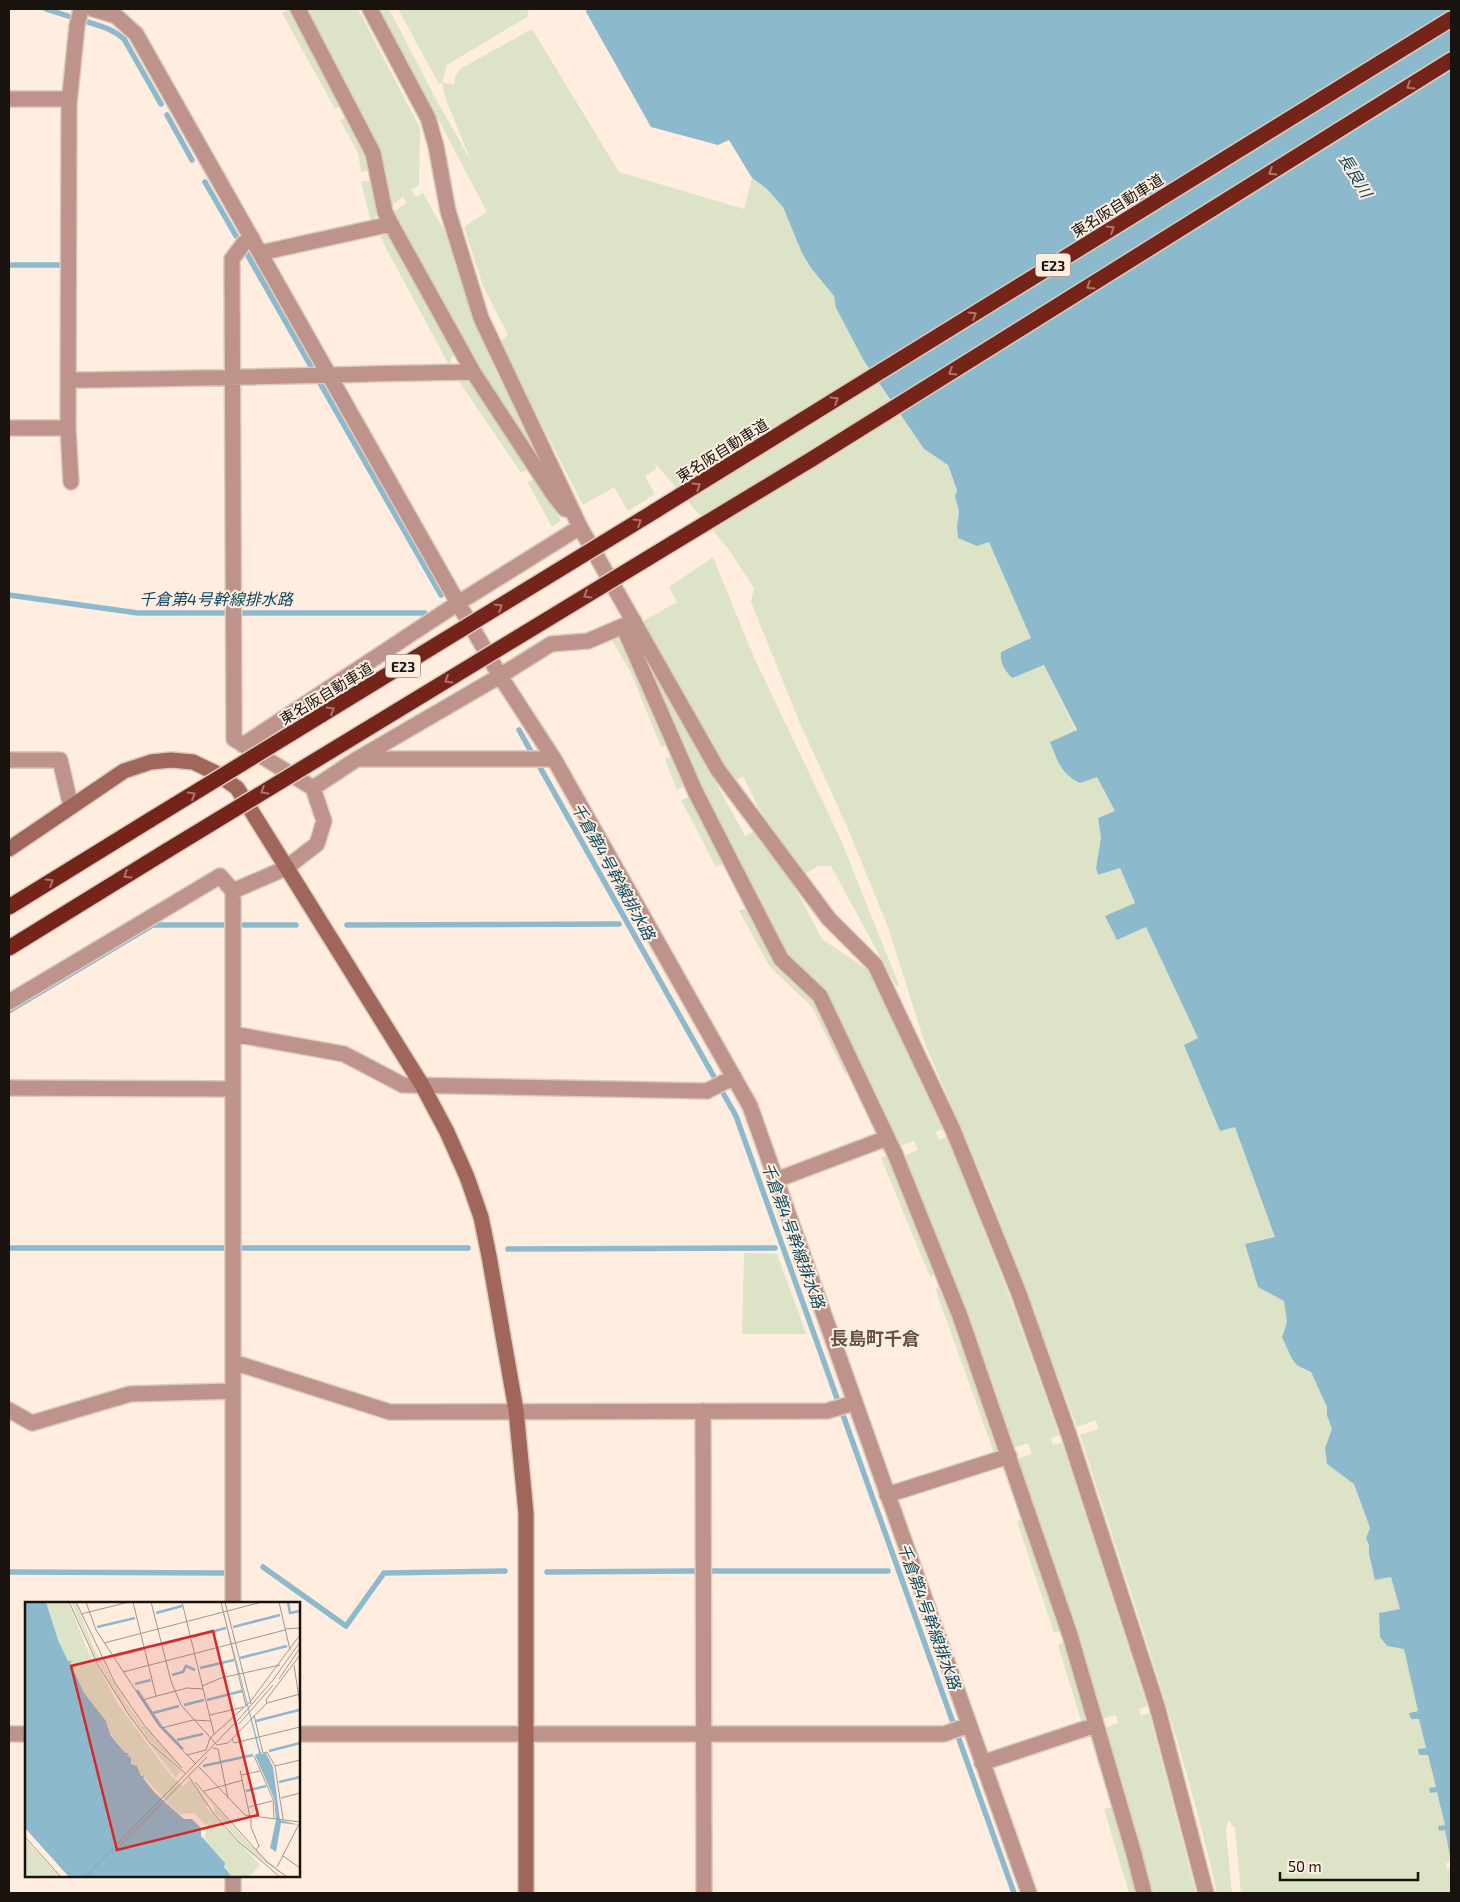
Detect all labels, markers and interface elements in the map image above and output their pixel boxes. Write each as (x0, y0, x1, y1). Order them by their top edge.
one-way arrow (1406, 79, 1415, 89)
water label: 長良川 (1335, 150, 1378, 202)
one-way arrow (1268, 165, 1277, 175)
street label: 東名阪自動車道 (1068, 170, 1166, 240)
one-way arrow (1106, 226, 1115, 236)
road number: E23 (1036, 254, 1070, 276)
one-way arrow (1086, 279, 1095, 289)
one-way arrow (968, 311, 977, 321)
one-way arrow (948, 365, 957, 375)
one-way arrow (830, 397, 839, 407)
street label: 東名阪自動車道 (673, 415, 771, 485)
one-way arrow (691, 482, 700, 492)
one-way arrow (632, 519, 641, 529)
water label: 千倉第4号幹線排水路 (139, 589, 295, 608)
one-way arrow (583, 589, 592, 599)
one-way arrow (494, 604, 503, 614)
road number: E23 (386, 654, 420, 678)
street label: 東名阪自動車道 (276, 658, 376, 728)
one-way arrow (444, 673, 453, 683)
one-way arrow (325, 707, 334, 717)
one-way arrow (261, 785, 270, 795)
one-way arrow (186, 792, 195, 801)
water label: 千倉第4号幹線排水路 (568, 799, 661, 945)
one-way arrow (123, 869, 132, 878)
one-way arrow (45, 878, 54, 888)
water label: 千倉第4号幹線排水路 (759, 1160, 830, 1312)
district label: 長島町千倉 (830, 1327, 920, 1349)
water label: 千倉第4号幹線排水路 (895, 1541, 966, 1693)
inset map (25, 1602, 300, 1877)
scale bar (1280, 1850, 1418, 1882)
text: 50 m (1288, 1857, 1322, 1875)

